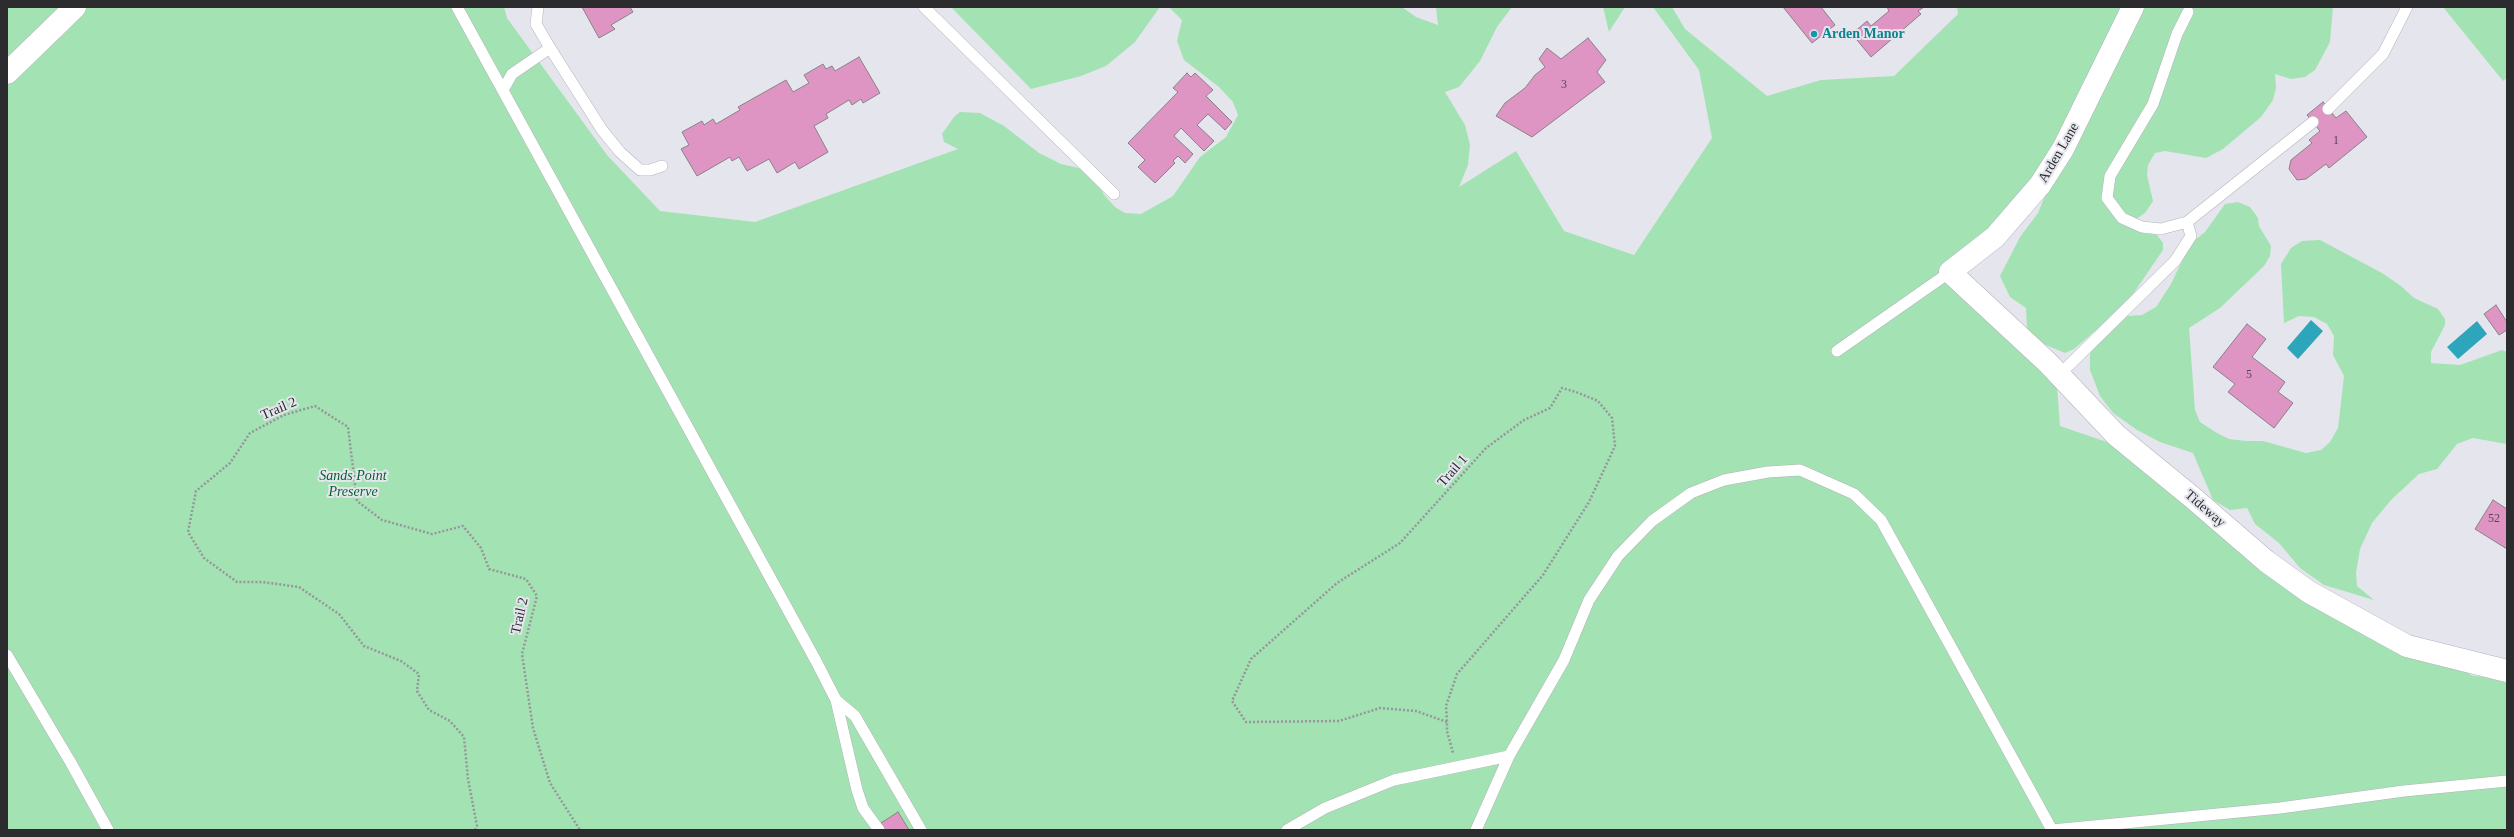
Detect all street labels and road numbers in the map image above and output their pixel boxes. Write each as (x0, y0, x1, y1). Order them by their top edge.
street label: Arden Lane (2035, 120, 2083, 186)
street label: Trail 2 (259, 394, 299, 424)
street label: Trail 1 (1434, 451, 1472, 491)
street label: Tideway (2181, 487, 2229, 531)
street label: Trail 2 (508, 596, 532, 636)

